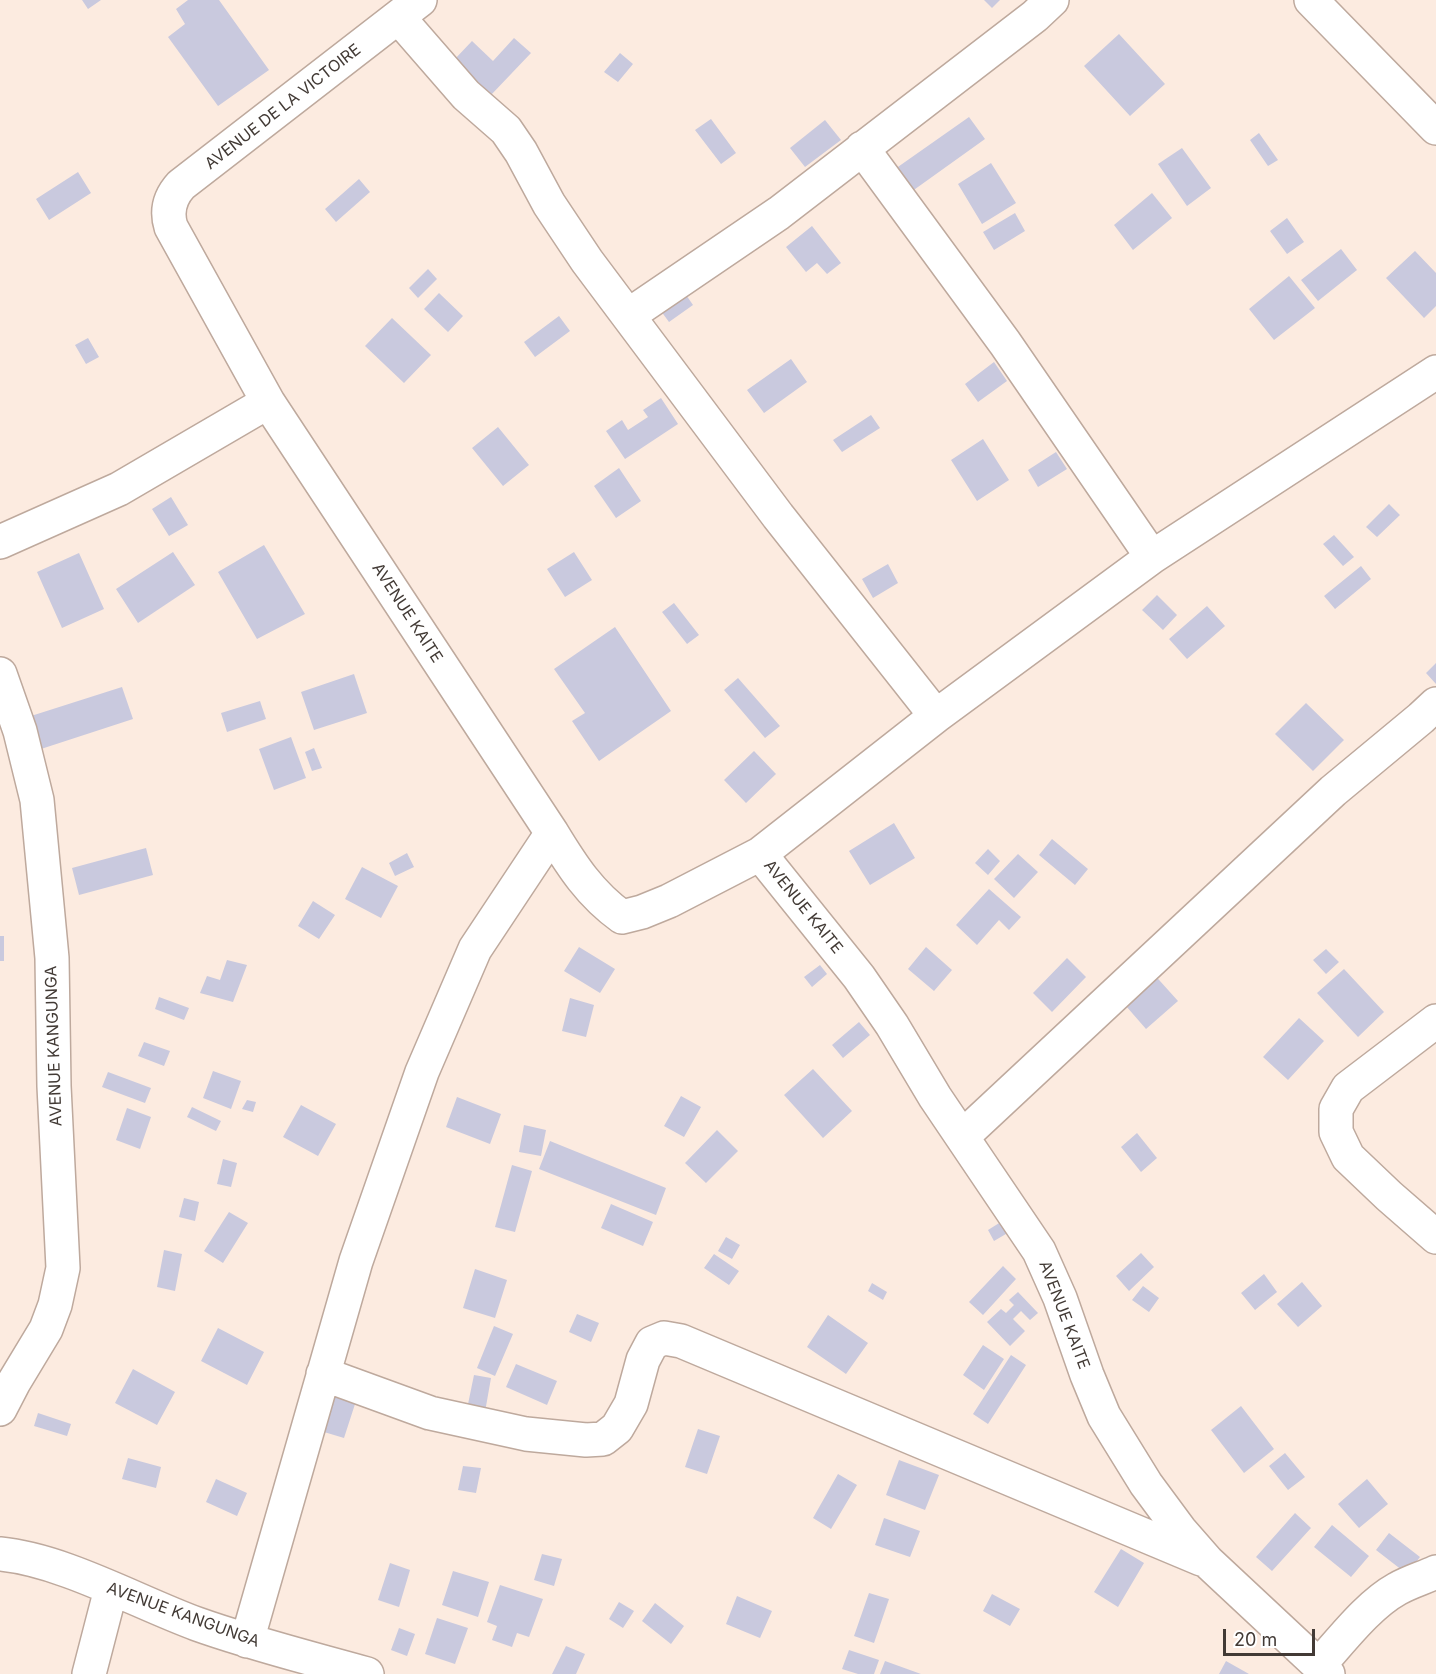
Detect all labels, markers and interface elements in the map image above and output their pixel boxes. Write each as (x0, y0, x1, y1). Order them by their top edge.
street label: AVENUE DE LA VICTOIRE (201, 40, 365, 174)
street label: AVENUE KAITE (368, 560, 446, 666)
street label: AVENUE KAITE (759, 856, 847, 958)
street label: AVENUE KANGUNGA (42, 965, 66, 1127)
street label: AVENUE KAITE (1034, 1258, 1094, 1372)
street label: AVENUE KANGUNGA (104, 1578, 262, 1652)
scale bar (1226, 1617, 1318, 1655)
text: 20 m (1234, 1629, 1277, 1650)

